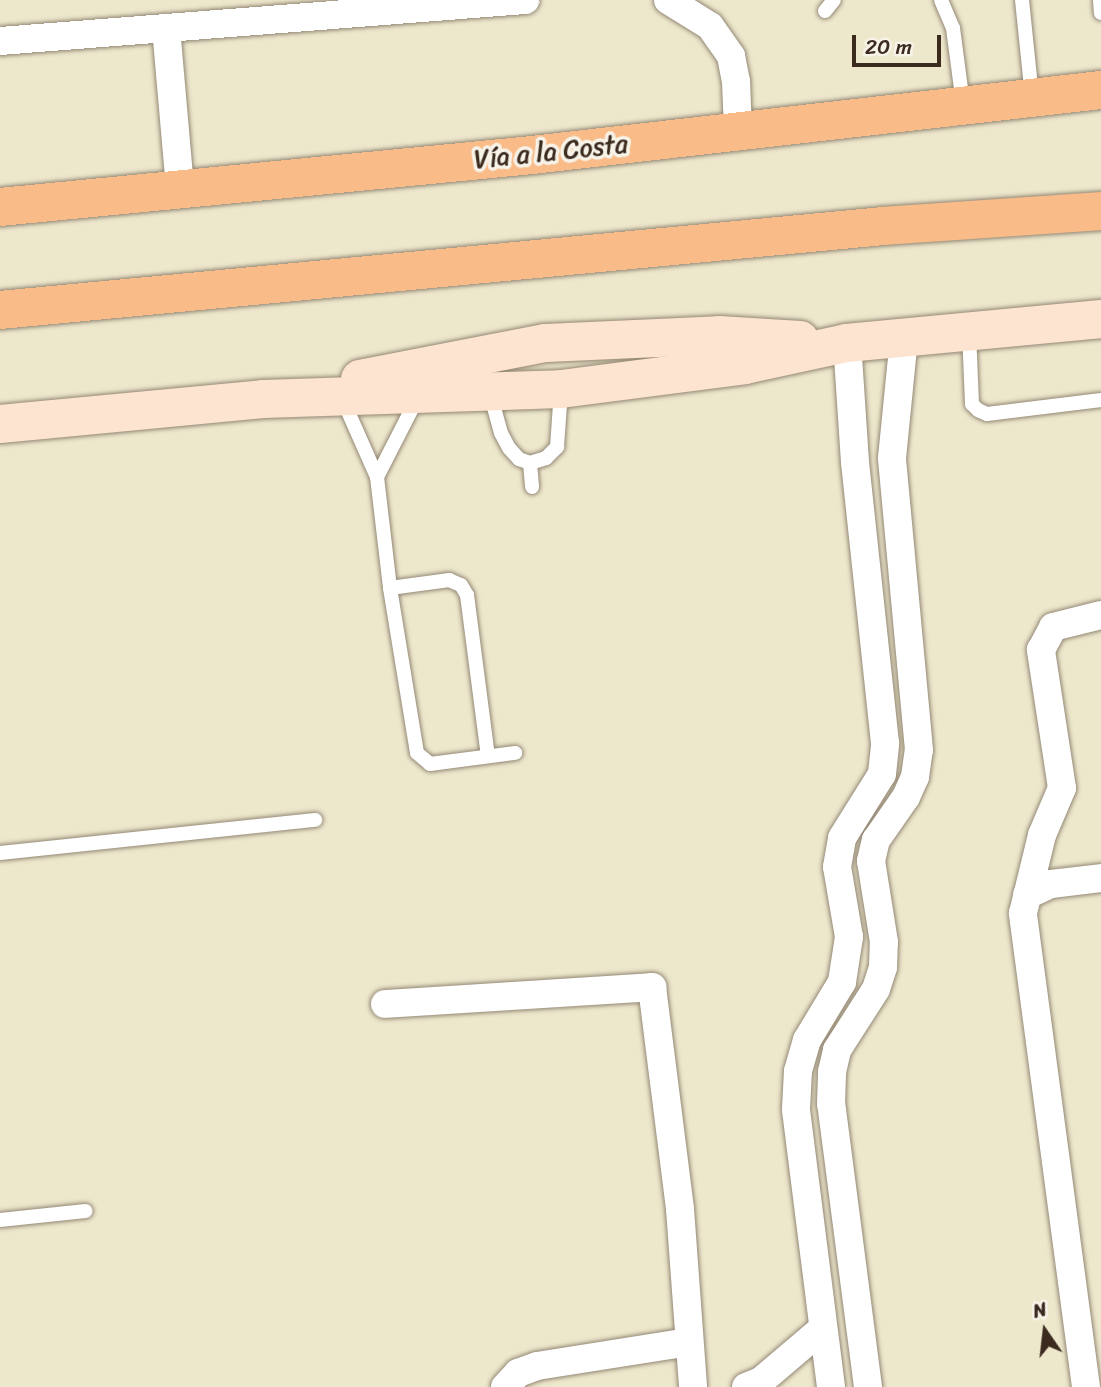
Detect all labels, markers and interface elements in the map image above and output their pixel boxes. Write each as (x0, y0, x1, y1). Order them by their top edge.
scale bar (856, 21, 945, 65)
text: 20 m (865, 28, 912, 66)
street label: Vía a la Costa (472, 128, 630, 176)
text: N (1029, 1293, 1050, 1328)
north arrow (1010, 1296, 1080, 1366)

